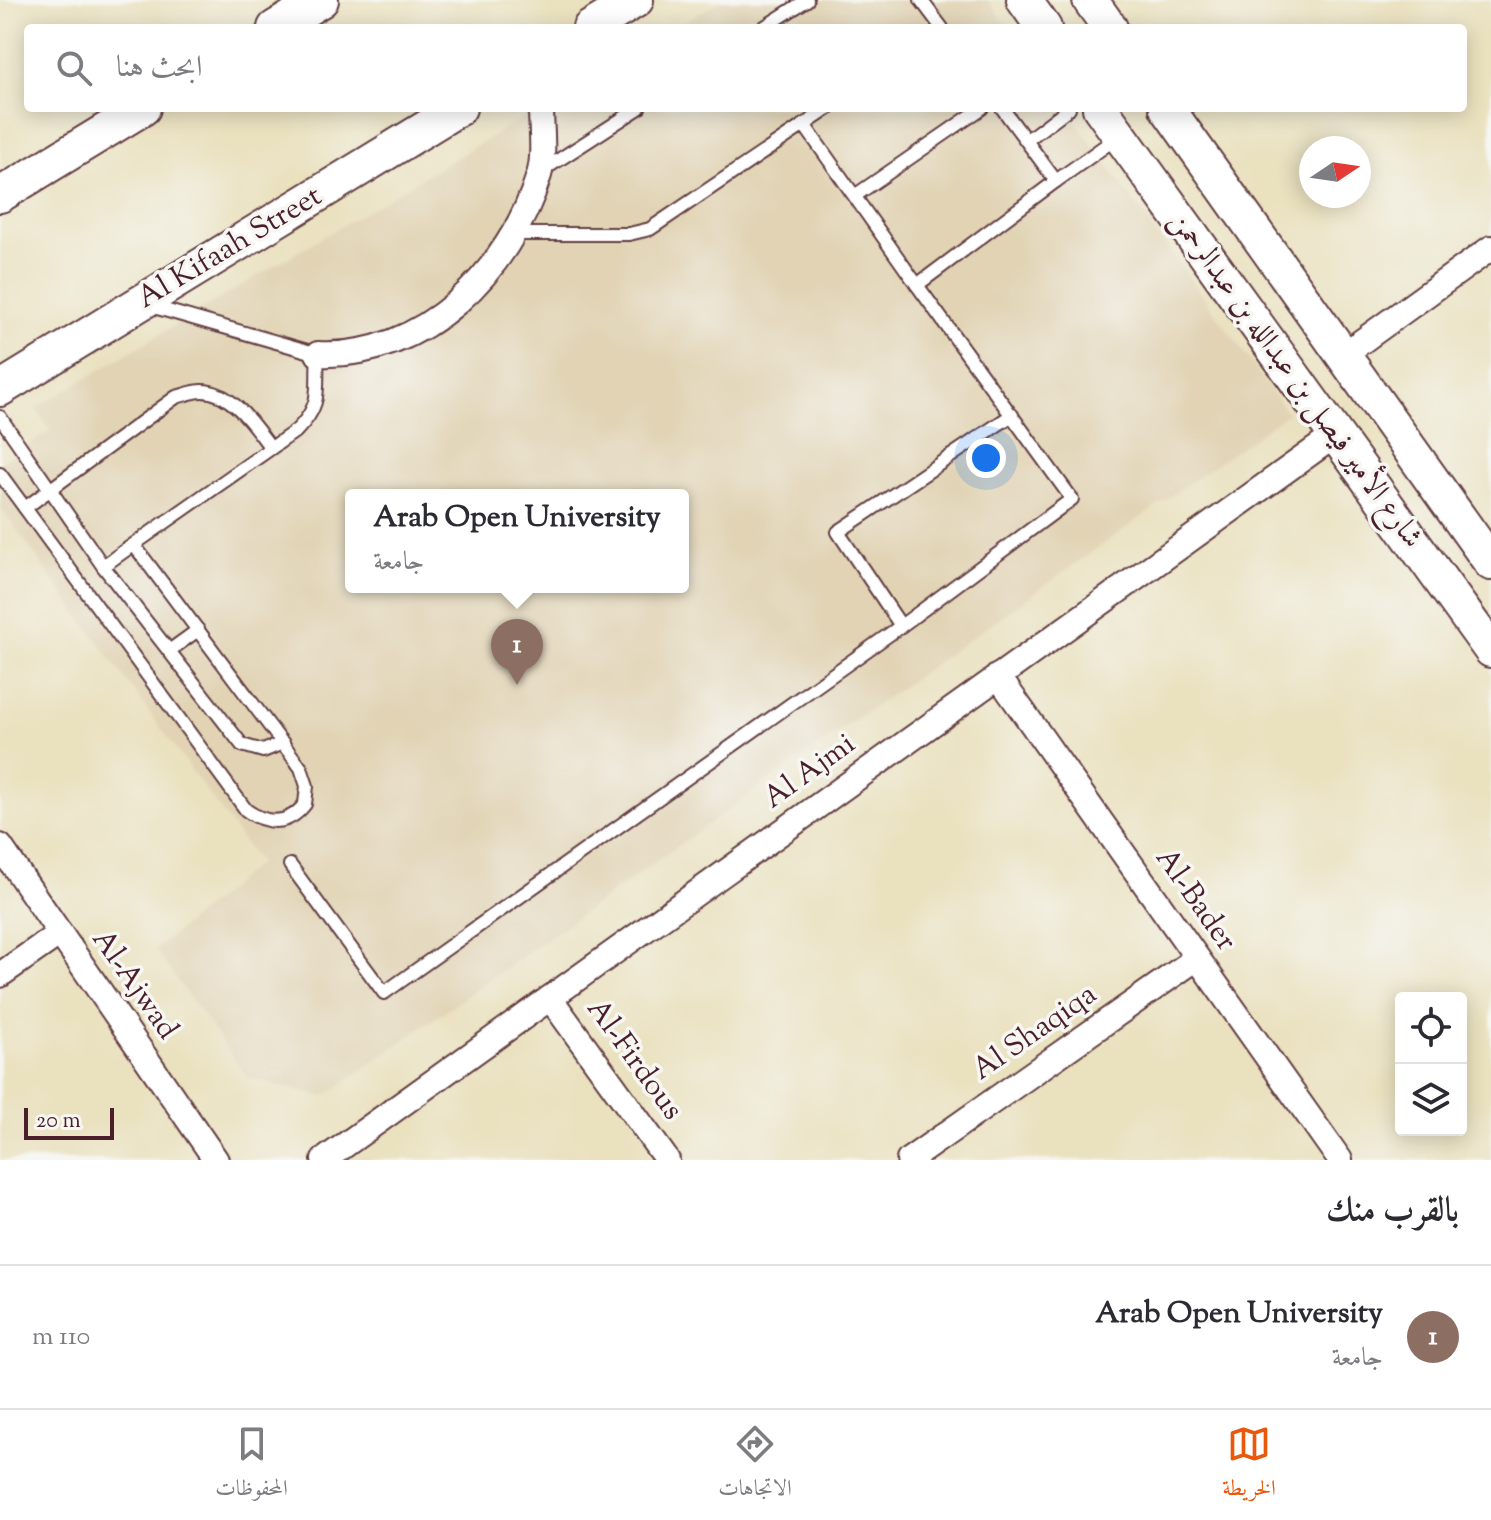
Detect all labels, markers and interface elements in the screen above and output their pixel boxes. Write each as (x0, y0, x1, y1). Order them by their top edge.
search box (24, 24, 1467, 112)
icon: search (52, 46, 96, 90)
text: ابحث هنا (116, 47, 202, 90)
north arrow (1299, 136, 1371, 208)
street label: Al Kifaah Street (129, 176, 331, 320)
street label: شارع الأمير فيصل بن عبدالله بن عبدالرحمن (1157, 201, 1434, 558)
your location (966, 438, 1006, 478)
popup (345, 489, 689, 593)
text: Arab Open University (373, 497, 661, 540)
text: جامعة (373, 544, 424, 581)
pin: 1 (491, 619, 543, 685)
street label: Al Ajmi (755, 724, 865, 820)
street label: Al-Bader (1144, 840, 1246, 960)
street label: Al-Ajwad (80, 921, 188, 1049)
street label: Al Shaqiqa (964, 974, 1106, 1092)
street label: Al-Firdous (575, 991, 693, 1129)
map controls (1395, 992, 1467, 1136)
button: locate (1395, 992, 1467, 1064)
button: layers (1395, 1064, 1467, 1136)
scale bar (24, 1104, 114, 1140)
text: 20 m (36, 1106, 81, 1138)
text: بالقرب منك (1326, 1187, 1459, 1236)
text: Arab Open University (1095, 1293, 1383, 1336)
text: 110 m (32, 1319, 90, 1356)
text: 1 (1429, 1319, 1437, 1356)
text: جامعة (1332, 1340, 1383, 1377)
tab: المحفوظات (215, 1422, 288, 1509)
tab: الاتجاهات (718, 1422, 792, 1509)
tab: الخريطة (1222, 1422, 1276, 1509)

